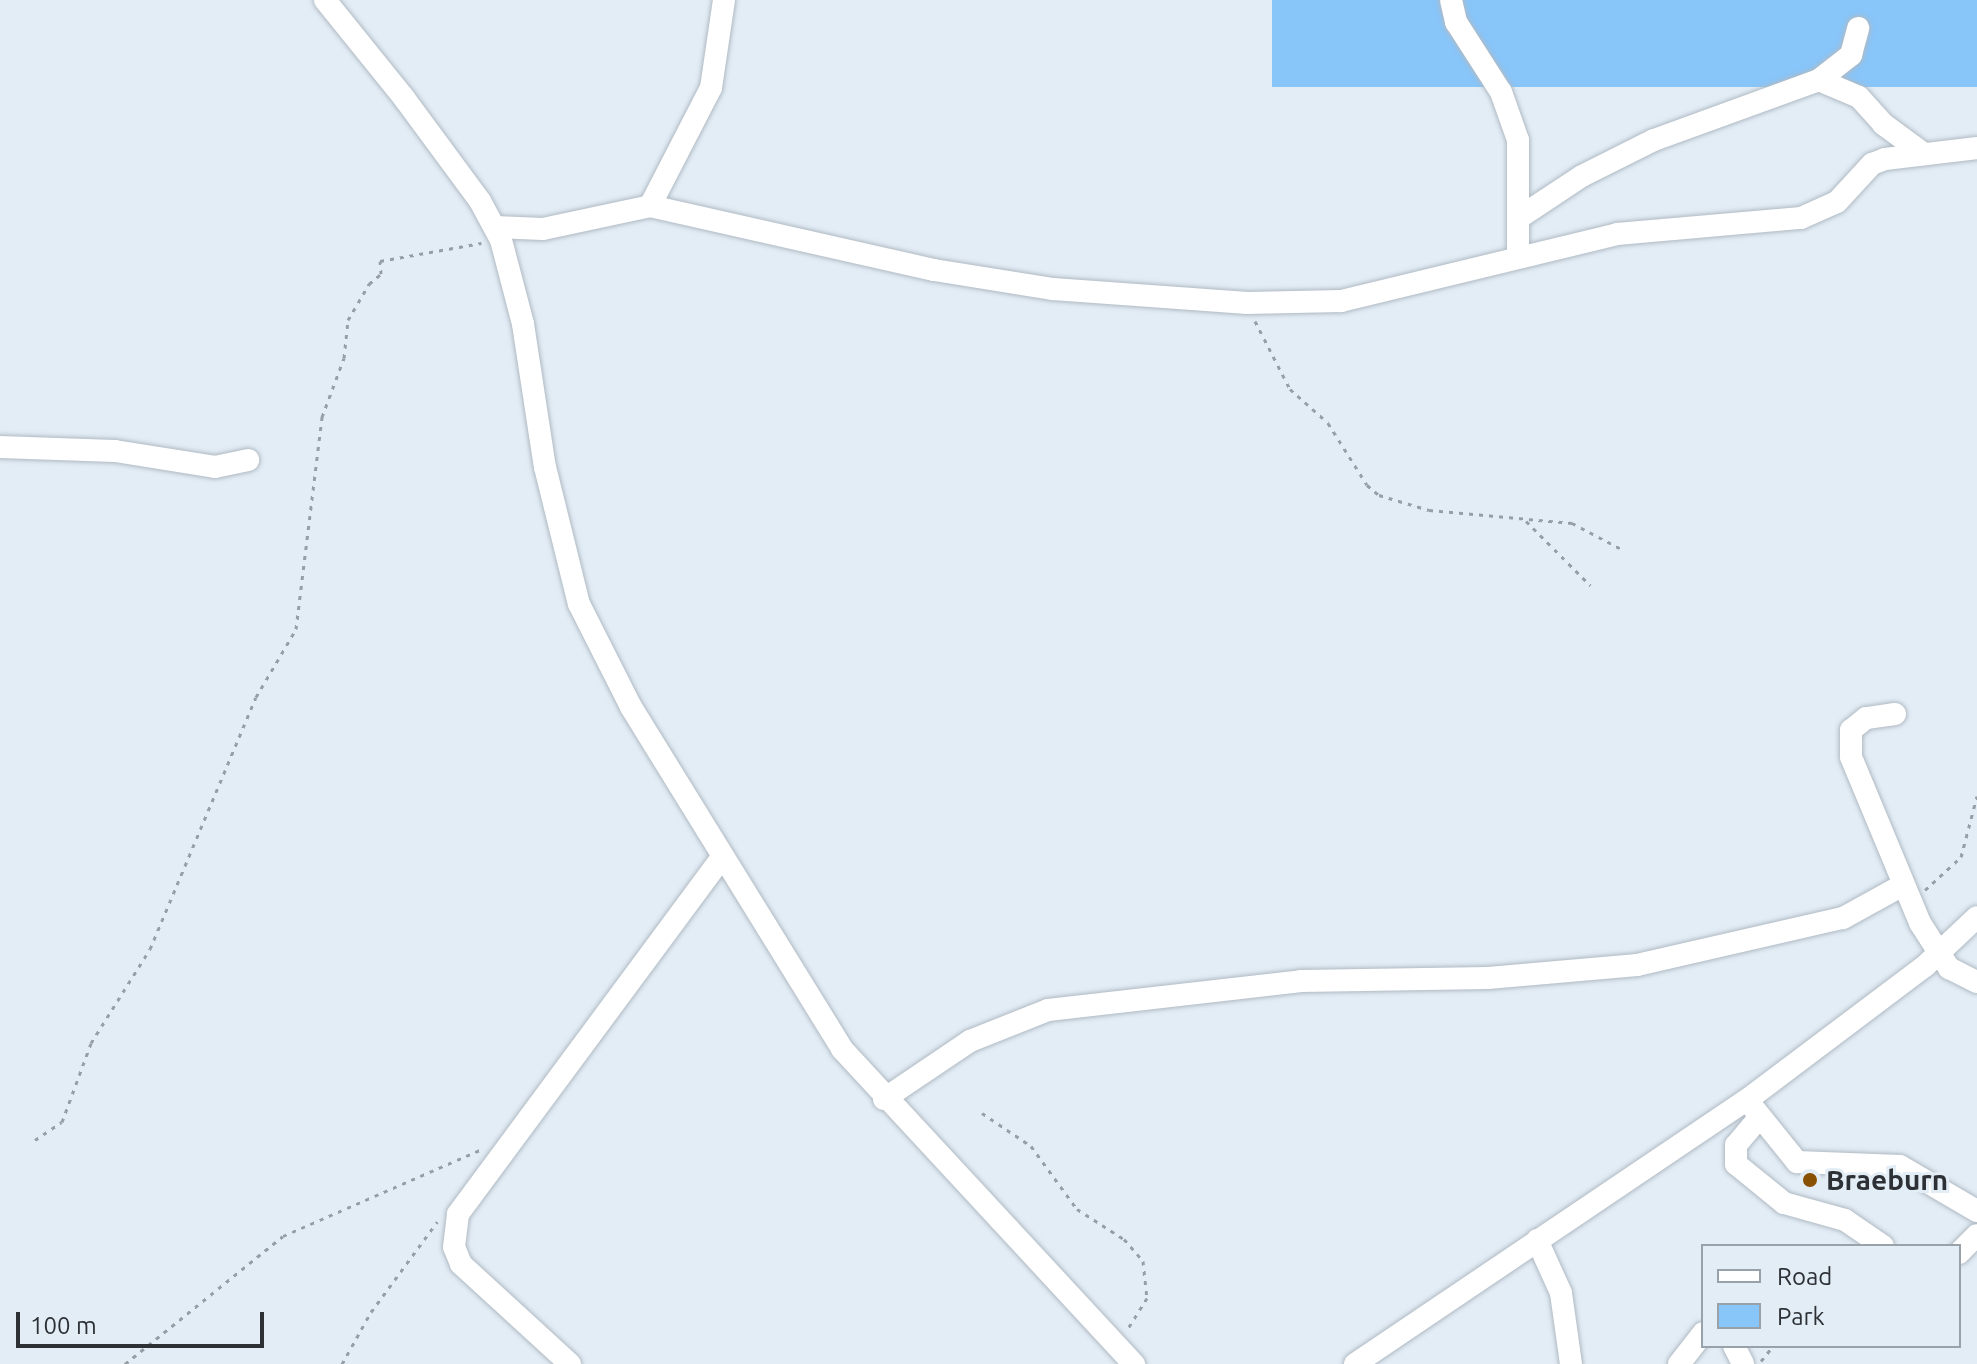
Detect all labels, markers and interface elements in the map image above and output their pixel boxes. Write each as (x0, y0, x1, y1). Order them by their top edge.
place label: Braeburn (1826, 1163, 1948, 1197)
marker: Braeburn (1801, 1171, 1819, 1189)
legend (1701, 1244, 1961, 1348)
text: Road (1777, 1263, 1832, 1290)
scale bar (20, 1296, 268, 1346)
text: Park (1777, 1303, 1825, 1330)
text: 100 m (30, 1312, 97, 1339)

